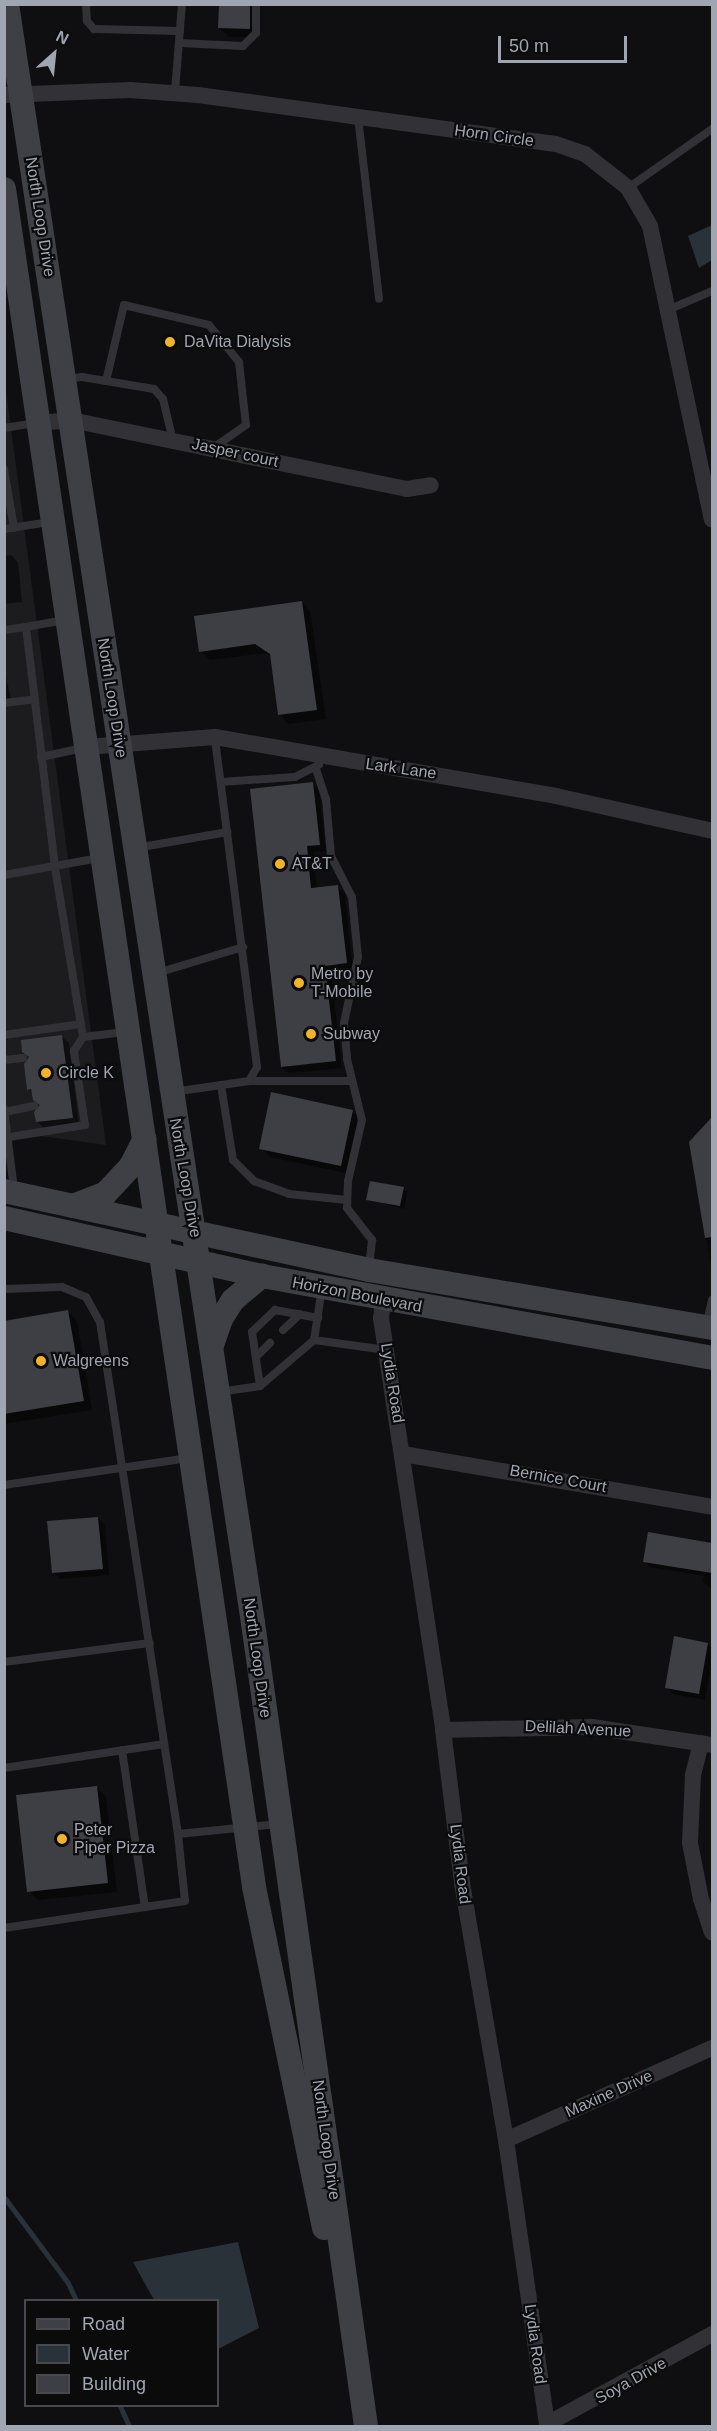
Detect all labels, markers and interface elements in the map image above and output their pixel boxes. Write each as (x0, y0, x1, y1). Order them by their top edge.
north arrow (24, 24, 84, 84)
scale bar (501, 24, 630, 62)
text: N (53, 27, 71, 48)
text: 50 m (509, 36, 549, 56)
street label: Horn Circle (453, 121, 535, 151)
street label: North Loop Drive (21, 156, 59, 278)
place label: DaVita Dialysis (184, 332, 291, 352)
marker: DaVita Dialysis (161, 333, 179, 351)
street label: Jasper court (190, 434, 280, 472)
street label: North Loop Drive (93, 637, 131, 759)
street label: Lark Lane (364, 755, 438, 783)
place label: AT&T (292, 854, 332, 874)
marker: AT&T (273, 857, 287, 871)
place label: Metro by T-Mobile (311, 964, 373, 1002)
marker: Metro by T-Mobile (292, 976, 306, 990)
place label: Subway (323, 1024, 380, 1044)
marker: Subway (304, 1027, 318, 1041)
place label: Circle K (58, 1063, 114, 1083)
marker: Circle K (39, 1066, 53, 1080)
street label: North Loop Drive (165, 1117, 205, 1239)
street label: Horizon Boulevard (291, 1273, 423, 1317)
street label: Lydia Road (376, 1342, 408, 1424)
place label: Walgreens (53, 1351, 129, 1371)
marker: Walgreens (34, 1354, 48, 1368)
street label: Bernice Court (508, 1461, 608, 1497)
street label: North Loop Drive (239, 1597, 275, 1719)
street label: Delilah Avenue (524, 1717, 632, 1741)
place label: Peter Piper Pizza (74, 1820, 155, 1858)
street label: Lydia Road (446, 1823, 474, 1905)
marker: Peter Piper Pizza (55, 1832, 69, 1846)
street label: Maxine Drive (562, 2066, 656, 2122)
street label: North Loop Drive (308, 2079, 344, 2201)
legend (24, 2299, 219, 2407)
street label: Lydia Road (520, 2303, 550, 2385)
text: Road (82, 2314, 125, 2334)
text: Water (82, 2344, 129, 2364)
street label: Soya Drive (592, 2354, 670, 2408)
text: Building (82, 2374, 146, 2394)

